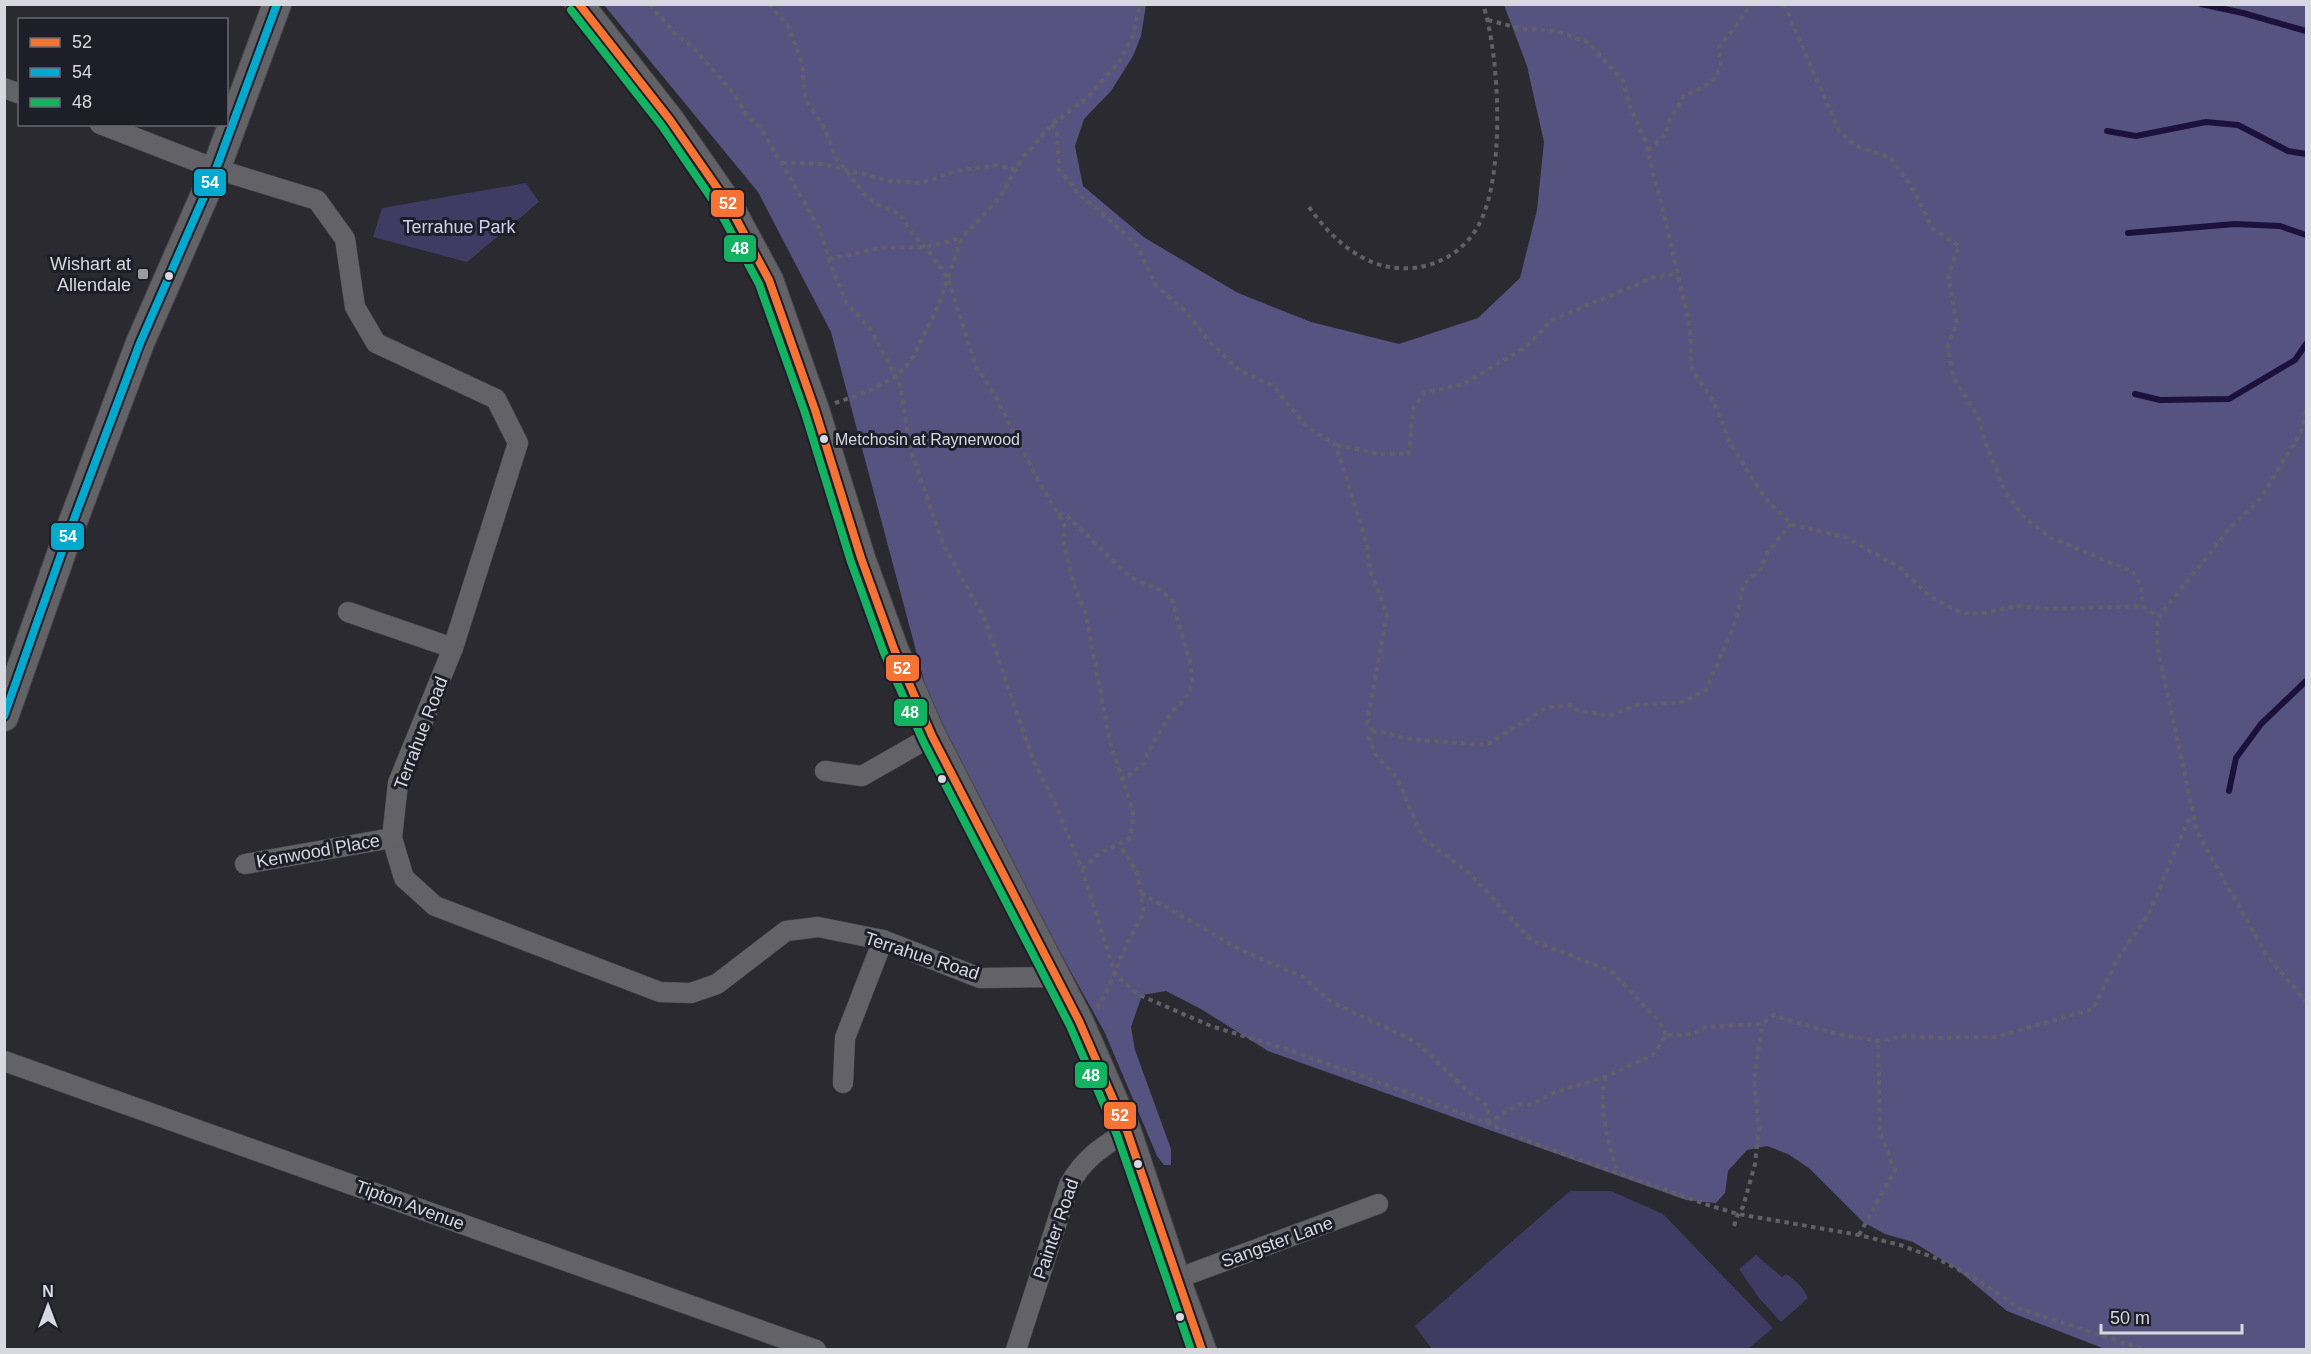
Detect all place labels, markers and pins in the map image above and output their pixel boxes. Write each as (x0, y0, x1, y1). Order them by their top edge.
place label: Wishart at Allendale (50, 254, 131, 295)
marker: Wishart at Allendale (136, 267, 150, 281)
unlabelled marker (163, 270, 175, 282)
place label: Metchosin at Raynerwood (835, 431, 1020, 448)
marker: Metchosin at Raynerwood (818, 433, 830, 445)
unlabelled marker (936, 773, 948, 785)
unlabelled marker (1132, 1158, 1144, 1170)
unlabelled marker (1174, 1311, 1186, 1323)

